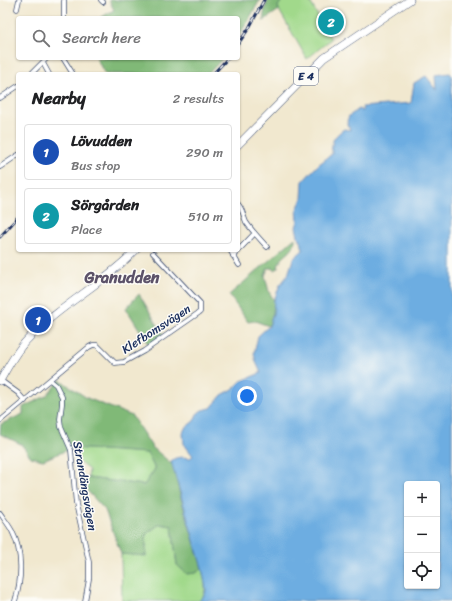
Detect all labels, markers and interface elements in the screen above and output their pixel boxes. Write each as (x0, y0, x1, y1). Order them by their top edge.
pin: 2 (318, 7, 344, 37)
search box (16, 16, 240, 60)
text: Search here (62, 25, 141, 51)
icon: search (30, 27, 52, 49)
road number: E 4 (294, 67, 318, 85)
text: Nearby (32, 83, 86, 113)
text: 2 results (173, 87, 224, 110)
text: Lövudden (71, 128, 132, 154)
text: 1 (43, 141, 49, 164)
text: 290 m (186, 141, 223, 164)
text: Bus stop (71, 154, 120, 177)
text: Sörgården (71, 192, 139, 218)
text: 2 (42, 205, 50, 228)
text: 510 m (188, 205, 223, 228)
text: Place (71, 218, 102, 241)
district label: Granudden (84, 263, 160, 292)
street label: Klefbomsvägen (117, 298, 196, 360)
pin: 1 (25, 305, 51, 335)
your location (237, 386, 257, 406)
street label: Strandängsvägen (66, 439, 104, 533)
map controls (404, 481, 440, 589)
button: + (404, 481, 440, 517)
button: − (404, 517, 440, 553)
button: locate (404, 553, 440, 589)

